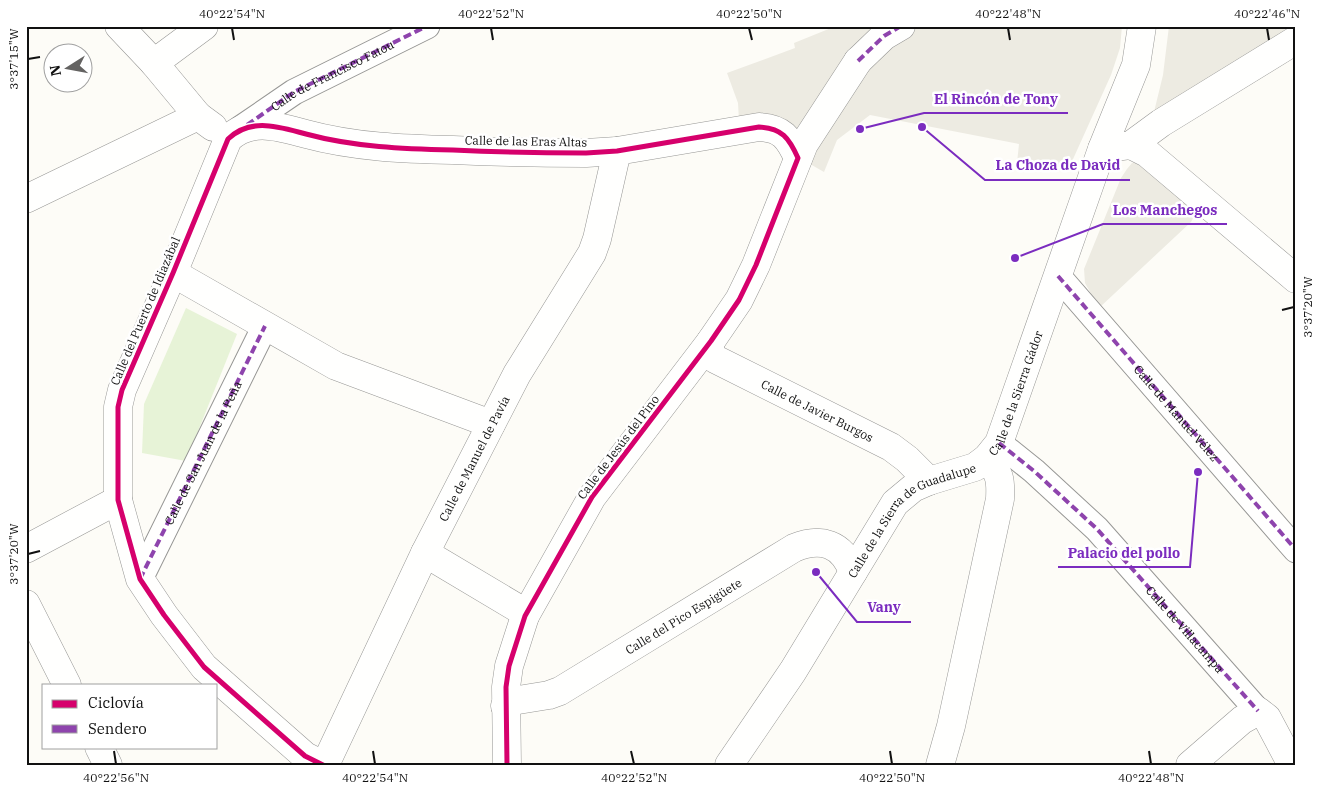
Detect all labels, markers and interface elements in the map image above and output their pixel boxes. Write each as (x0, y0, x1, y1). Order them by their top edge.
text: 40°22'54"N (199, 6, 265, 21)
text: 40°22'52"N (458, 6, 524, 21)
text: 40°22'50"N (716, 6, 782, 21)
text: 40°22'48"N (975, 6, 1041, 21)
text: 40°22'46"N (1234, 6, 1300, 21)
text: 3°37'15"W (6, 28, 21, 90)
street label: Calle de Francisco Fatou (267, 36, 397, 114)
north arrow (42, 42, 92, 92)
text: N (45, 63, 65, 78)
callout: El Rincón de Tony (924, 84, 1068, 113)
text: El Rincón de Tony (934, 90, 1058, 108)
street label: Calle de las Eras Altas (465, 132, 588, 150)
callout: La Choza de David (985, 151, 1130, 180)
text: La Choza de David (996, 156, 1121, 174)
callout: Los Manchegos (1103, 195, 1227, 224)
text: Los Manchegos (1113, 201, 1217, 219)
street label: Calle del Puerto de Idiazábal (107, 234, 183, 387)
text: 3°37'20"W (1300, 276, 1315, 338)
street label: Calle de la Sierra Gádor (985, 328, 1046, 458)
street label: Calle de Manuel Vélez (1131, 362, 1222, 464)
street label: Calle de Javier Burgos (759, 376, 876, 445)
street label: Calle de San Juan de la Peña (161, 378, 245, 527)
street label: Calle de Manuel de Pavía (435, 392, 512, 524)
street label: Calle de Jesús del Pino (574, 392, 662, 502)
street label: Calle de la Sierra de Guadalupe (844, 460, 978, 580)
text: 3°37'20"W (6, 523, 21, 585)
callout: Palacio del pollo (1058, 538, 1190, 567)
text: Palacio del pollo (1068, 544, 1180, 562)
street label: Calle del Pico Espigüete (622, 575, 744, 657)
street label: Calle de Villacampa (1143, 583, 1228, 676)
callout: Vany (857, 593, 911, 622)
text: Vany (867, 598, 901, 616)
legend (42, 684, 218, 748)
text: Ciclovía (88, 693, 144, 712)
text: Sendero (88, 719, 147, 738)
text: 40°22'56"N (83, 770, 149, 785)
text: 40°22'54"N (342, 770, 408, 785)
text: 40°22'52"N (601, 770, 667, 785)
text: 40°22'50"N (859, 770, 925, 785)
text: 40°22'48"N (1118, 770, 1184, 785)

